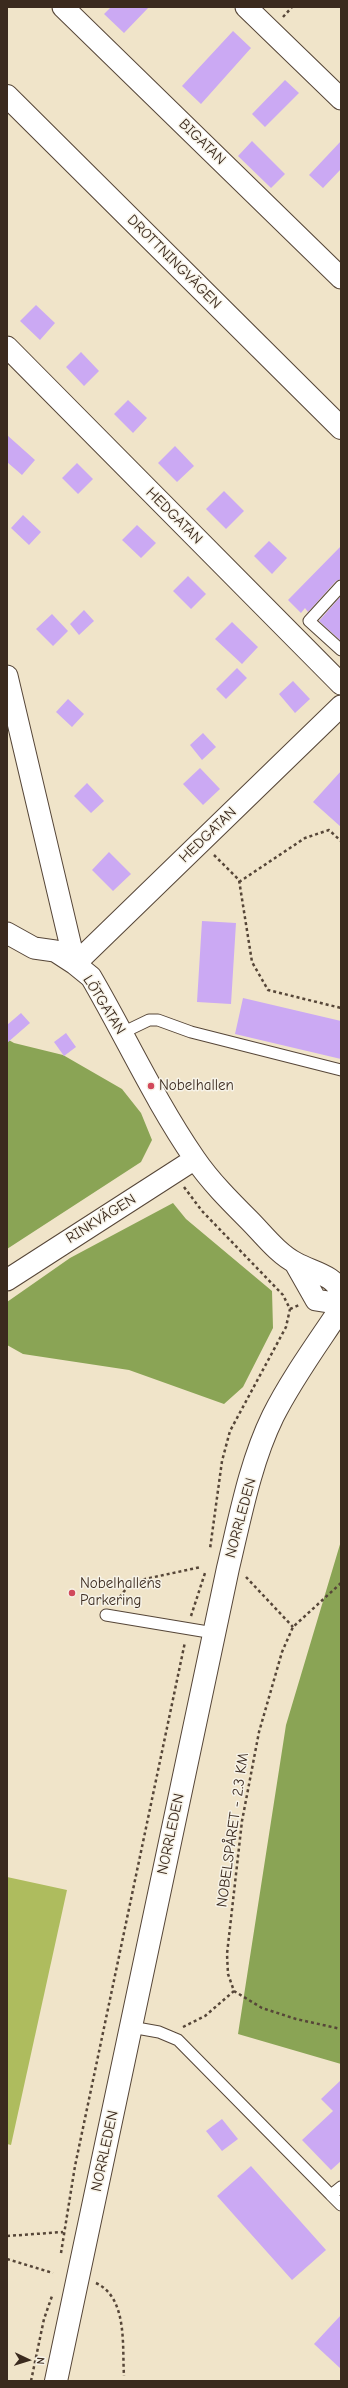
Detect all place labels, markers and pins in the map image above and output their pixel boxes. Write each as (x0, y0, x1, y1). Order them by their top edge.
place label: Nobelhallen (159, 1077, 234, 1095)
marker: Nobelhallen (146, 1081, 156, 1091)
place label: Nobelhallens Parkering (80, 1575, 161, 1610)
marker: Nobelhallens Parkering (67, 1588, 77, 1598)

